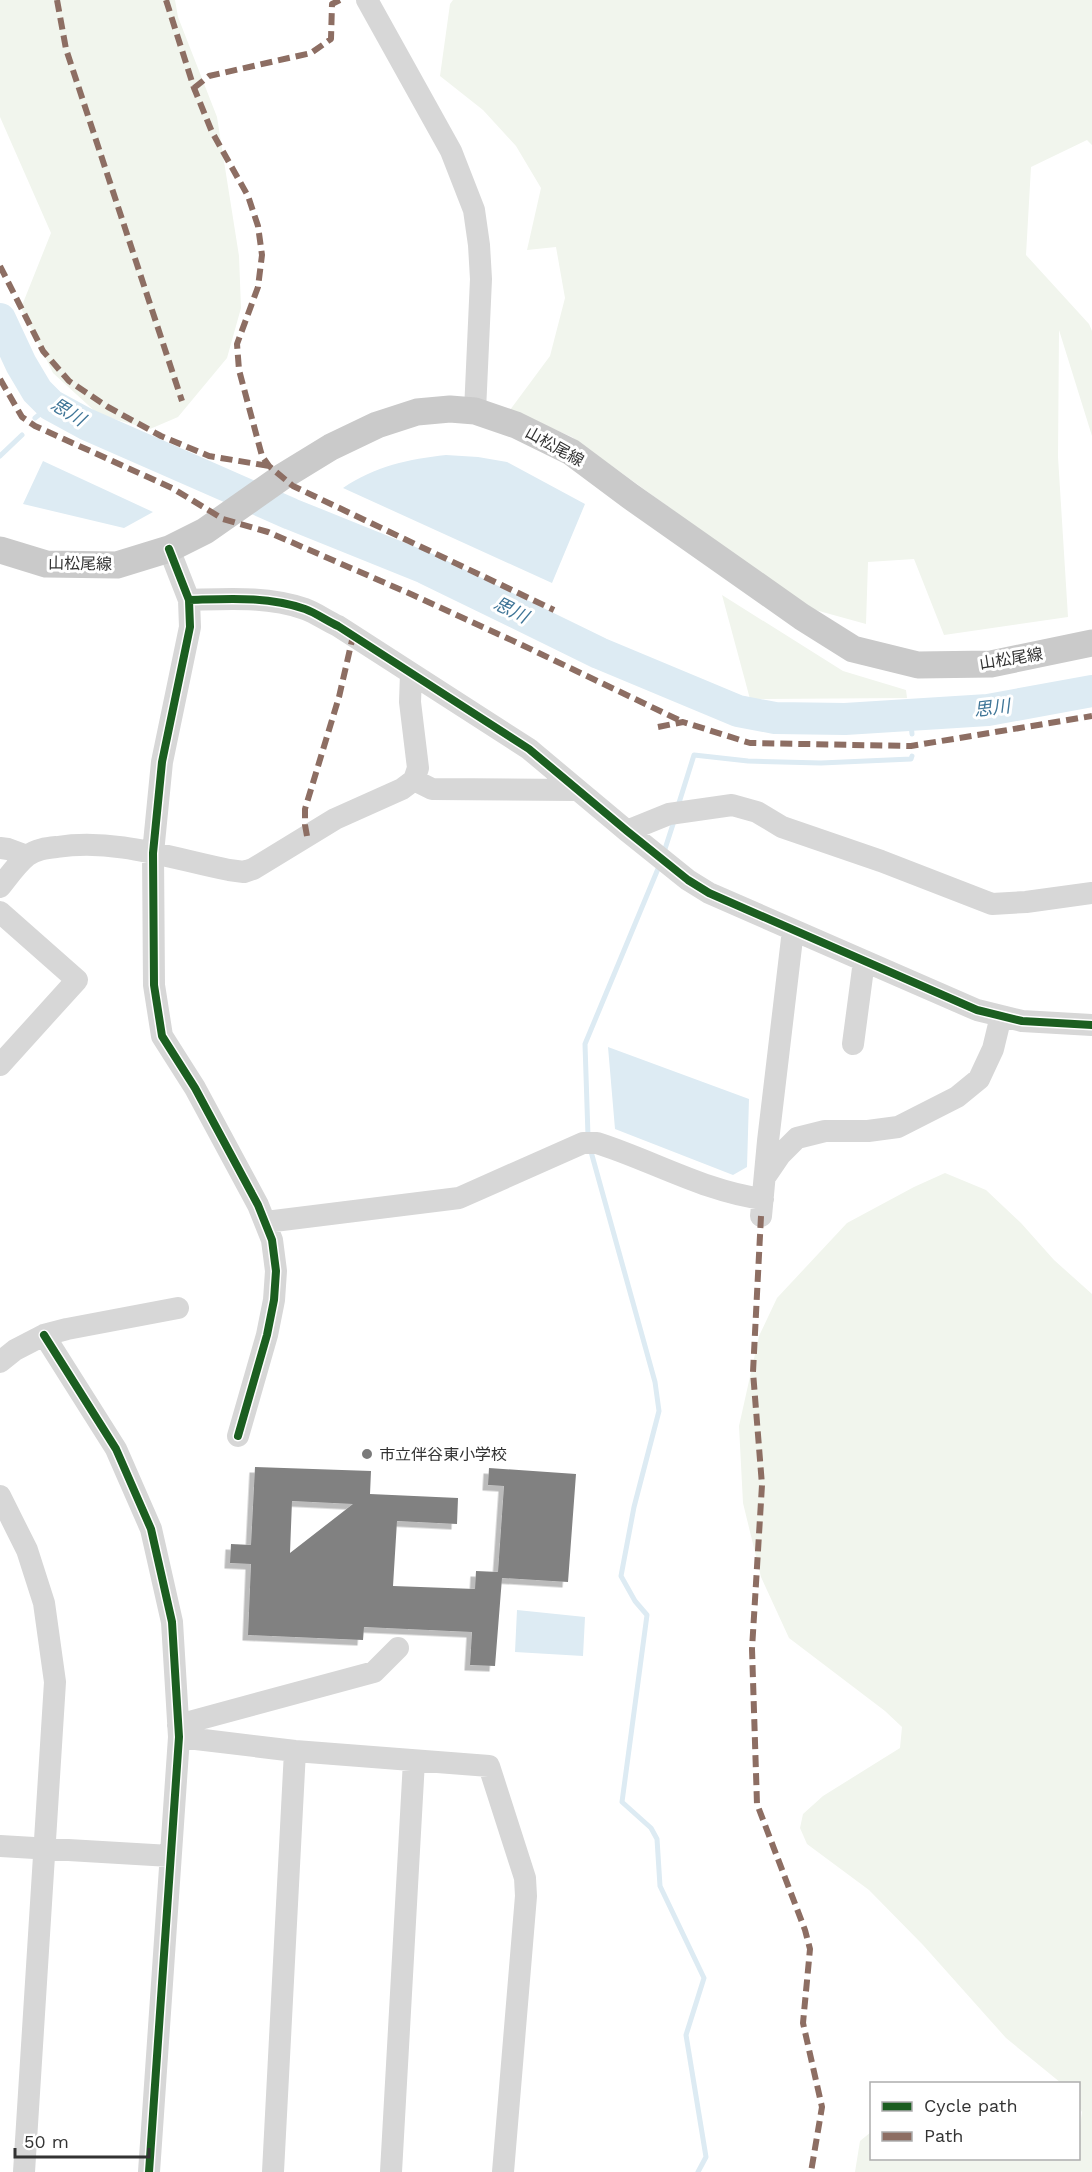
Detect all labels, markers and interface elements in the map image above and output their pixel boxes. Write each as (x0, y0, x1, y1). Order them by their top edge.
water label: 思川 (47, 393, 91, 431)
street label: 山松尾線 (522, 423, 587, 470)
street label: 山松尾線 (48, 553, 112, 574)
water label: 思川 (490, 592, 534, 628)
street label: 山松尾線 (978, 644, 1044, 673)
water label: 思川 (973, 695, 1013, 720)
place label: 市立伴谷東小学校 (379, 1445, 507, 1464)
marker: 市立伴谷東小学校 (360, 1447, 374, 1461)
legend (870, 2082, 1080, 2160)
text: Cycle path (924, 2095, 1018, 2116)
scale bar (15, 2121, 148, 2159)
text: Path (924, 2125, 964, 2146)
text: 50 m (24, 2131, 69, 2152)

